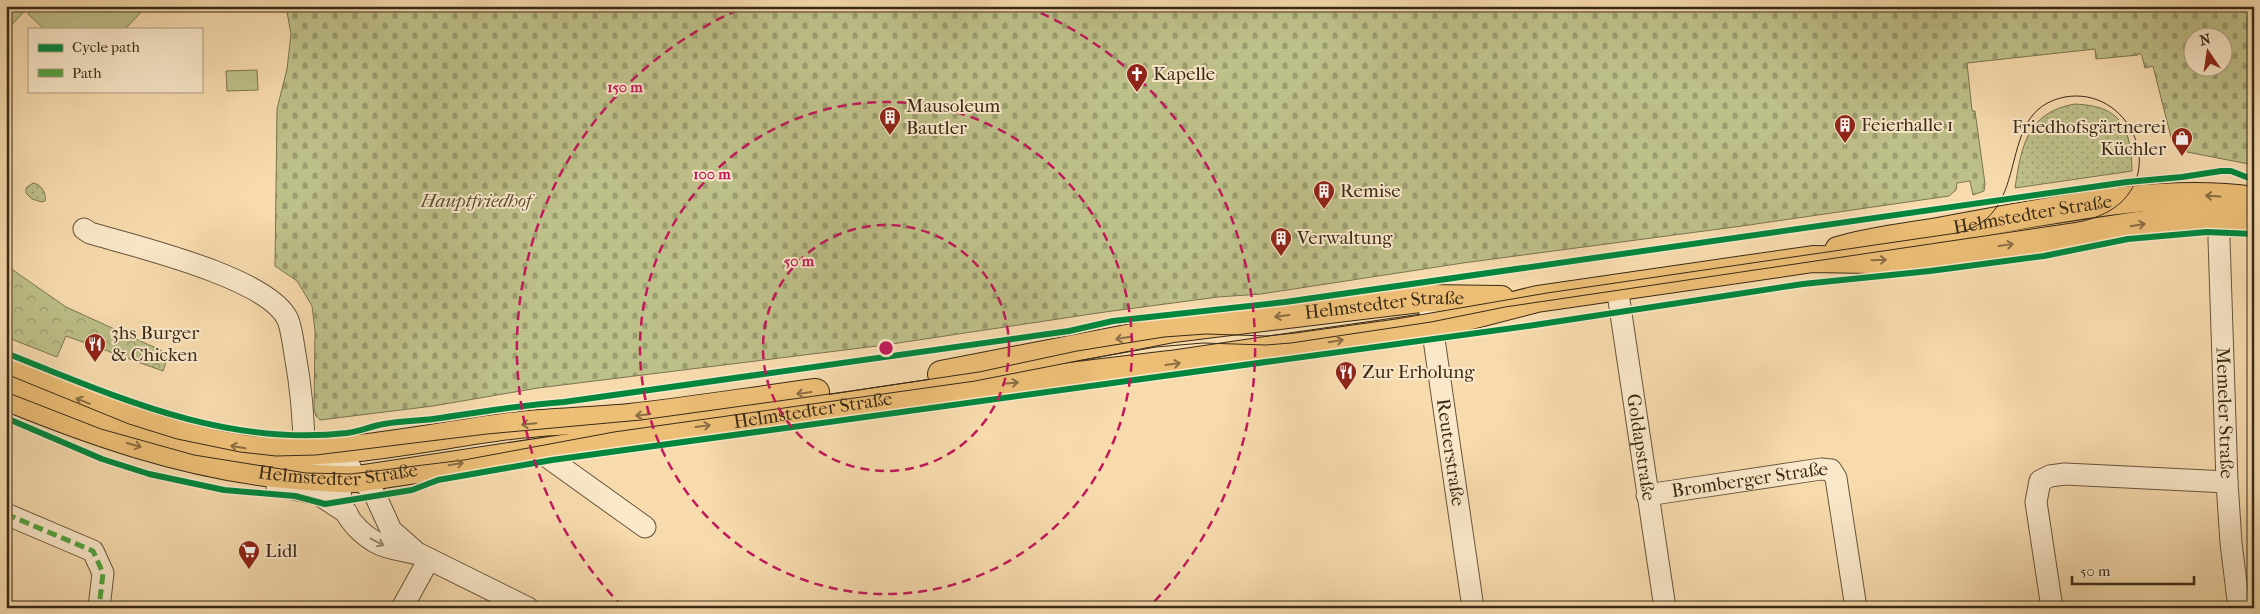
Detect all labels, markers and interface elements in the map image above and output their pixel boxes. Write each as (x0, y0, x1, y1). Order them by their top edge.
legend (28, 28, 202, 92)
north arrow (2182, 28, 2232, 78)
text: N (2198, 30, 2213, 49)
text: Cycle path (72, 38, 140, 56)
church icon: Kapelle (1125, 62, 1149, 93)
place label: Kapelle (1153, 63, 1215, 85)
text: Path (72, 64, 102, 82)
text: 150 m (607, 78, 643, 96)
place label: Mausoleum Bautler (906, 95, 1001, 139)
building icon: Mausoleum Bautler (878, 105, 902, 136)
building icon: Feierhalle 1 (1833, 113, 1857, 144)
place label: Feierhalle 1 (1861, 114, 1953, 136)
place label: Friedhofsgärtnerei Küchler (2012, 116, 2167, 160)
shop icon: Friedhofsgärtnerei Küchler (2170, 126, 2194, 157)
text: 100 m (693, 165, 731, 183)
building icon: Remise (1312, 179, 1336, 210)
place label: Remise (1340, 180, 1401, 202)
park label: Hauptfriedhof (420, 190, 536, 212)
street label: Helmstedter Straße (1952, 191, 2113, 239)
one-way arrow (2205, 191, 2221, 200)
one-way arrow (2130, 220, 2146, 230)
building icon: Verwaltung (1269, 226, 1293, 257)
place label: Verwaltung (1296, 227, 1393, 249)
one-way arrow (1997, 240, 2013, 250)
text: 50 m (784, 252, 815, 270)
one-way arrow (1871, 255, 1887, 264)
street label: Helmstedter Straße (1303, 287, 1464, 324)
one-way arrow (1274, 312, 1290, 322)
place label: 3hs Burger & Chicken (111, 322, 200, 366)
restaurant icon: 3hs Burger & Chicken (83, 332, 107, 363)
one-way arrow (1115, 334, 1131, 344)
one-way arrow (1328, 335, 1344, 345)
centre of rings (877, 339, 895, 357)
street label: Memeler Straße (2212, 347, 2238, 479)
one-way arrow (1164, 359, 1180, 369)
restaurant icon: Zur Erholung (1334, 360, 1358, 391)
place label: Zur Erholung (1362, 361, 1475, 383)
one-way arrow (1003, 379, 1019, 388)
street label: Helmstedter Straße (732, 388, 894, 433)
one-way arrow (796, 388, 812, 398)
street label: Goldapstraße (1622, 392, 1660, 502)
one-way arrow (76, 396, 91, 405)
street label: Reuterstraße (1432, 397, 1469, 508)
one-way arrow (635, 410, 651, 420)
one-way arrow (522, 419, 538, 429)
one-way arrow (695, 421, 711, 431)
one-way arrow (125, 441, 141, 450)
one-way arrow (230, 442, 246, 452)
street label: Bromberger Straße (1670, 458, 1829, 502)
street label: Helmstedter Straße (257, 459, 419, 490)
one-way arrow (448, 459, 464, 469)
one-way arrow (370, 537, 385, 547)
supermarket icon: Lidl (237, 539, 261, 570)
place label: Lidl (265, 540, 298, 562)
scale bar (2072, 554, 2195, 586)
text: 50 m (2080, 562, 2111, 580)

